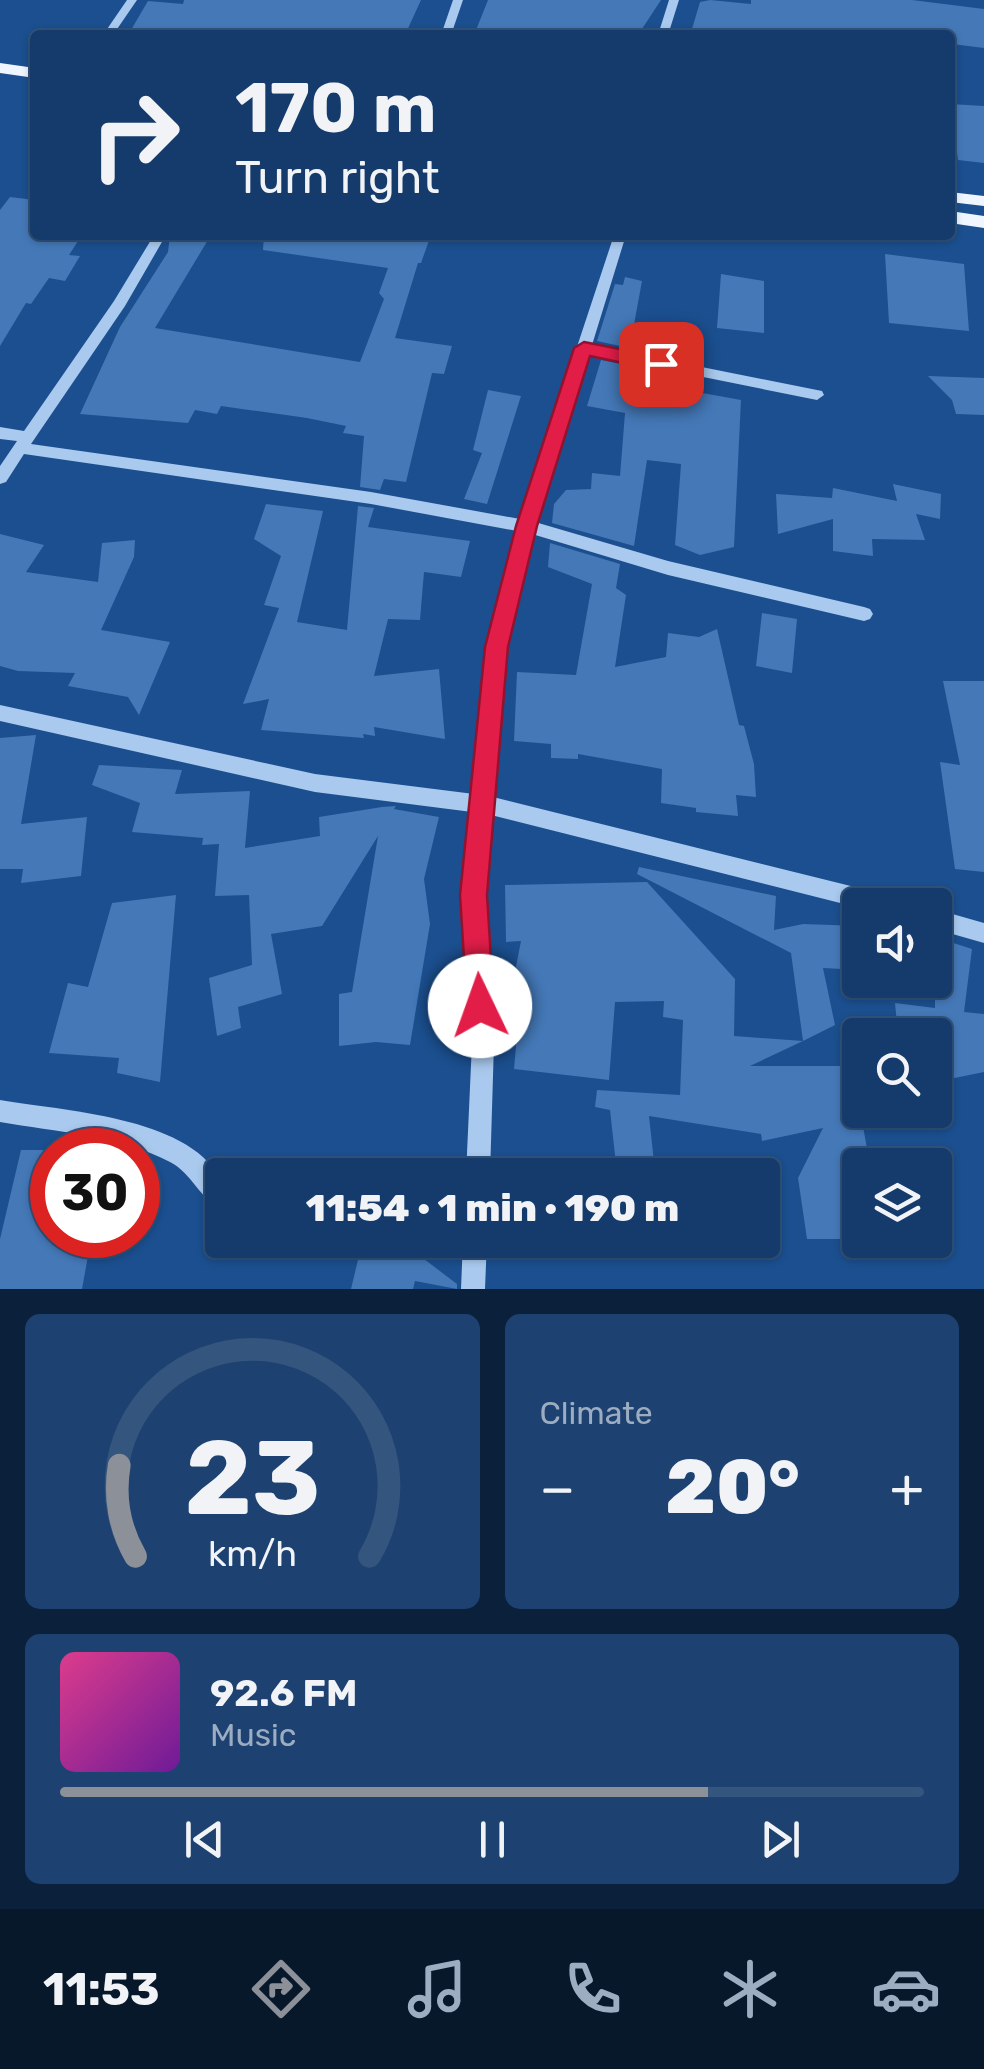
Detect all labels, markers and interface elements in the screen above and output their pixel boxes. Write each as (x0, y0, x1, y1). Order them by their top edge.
text: 170 m (235, 67, 437, 150)
icon: right (70, 70, 200, 200)
text: Turn right (235, 151, 439, 204)
pin (619, 322, 704, 407)
icon: arrive (634, 337, 689, 392)
map controls (842, 888, 952, 1258)
button: sound (842, 888, 952, 998)
position arrow (428, 954, 532, 1058)
button: search (842, 1018, 952, 1128)
speed limit sign: 30 (30, 1128, 160, 1258)
button: layers (842, 1148, 952, 1258)
text: 11:54 · 1 min · 190 m (306, 1185, 679, 1231)
text: Climate (540, 1394, 653, 1432)
text: 23 (184, 1417, 320, 1540)
text: 20° (665, 1443, 800, 1532)
text: − (540, 1456, 575, 1521)
text: + (890, 1456, 924, 1521)
text: km/h (208, 1533, 297, 1575)
text: 92.6 FM (210, 1670, 357, 1716)
text: Music (210, 1716, 296, 1754)
icon: previous (177, 1812, 232, 1867)
icon: pause (465, 1812, 520, 1867)
icon: next (753, 1812, 808, 1867)
icon: directions (246, 1954, 316, 2024)
icon: music (402, 1954, 472, 2024)
icon: phone (558, 1954, 628, 2024)
icon: climate (715, 1954, 785, 2024)
icon: car (871, 1954, 941, 2024)
text: 11:53 (43, 1963, 160, 2016)

